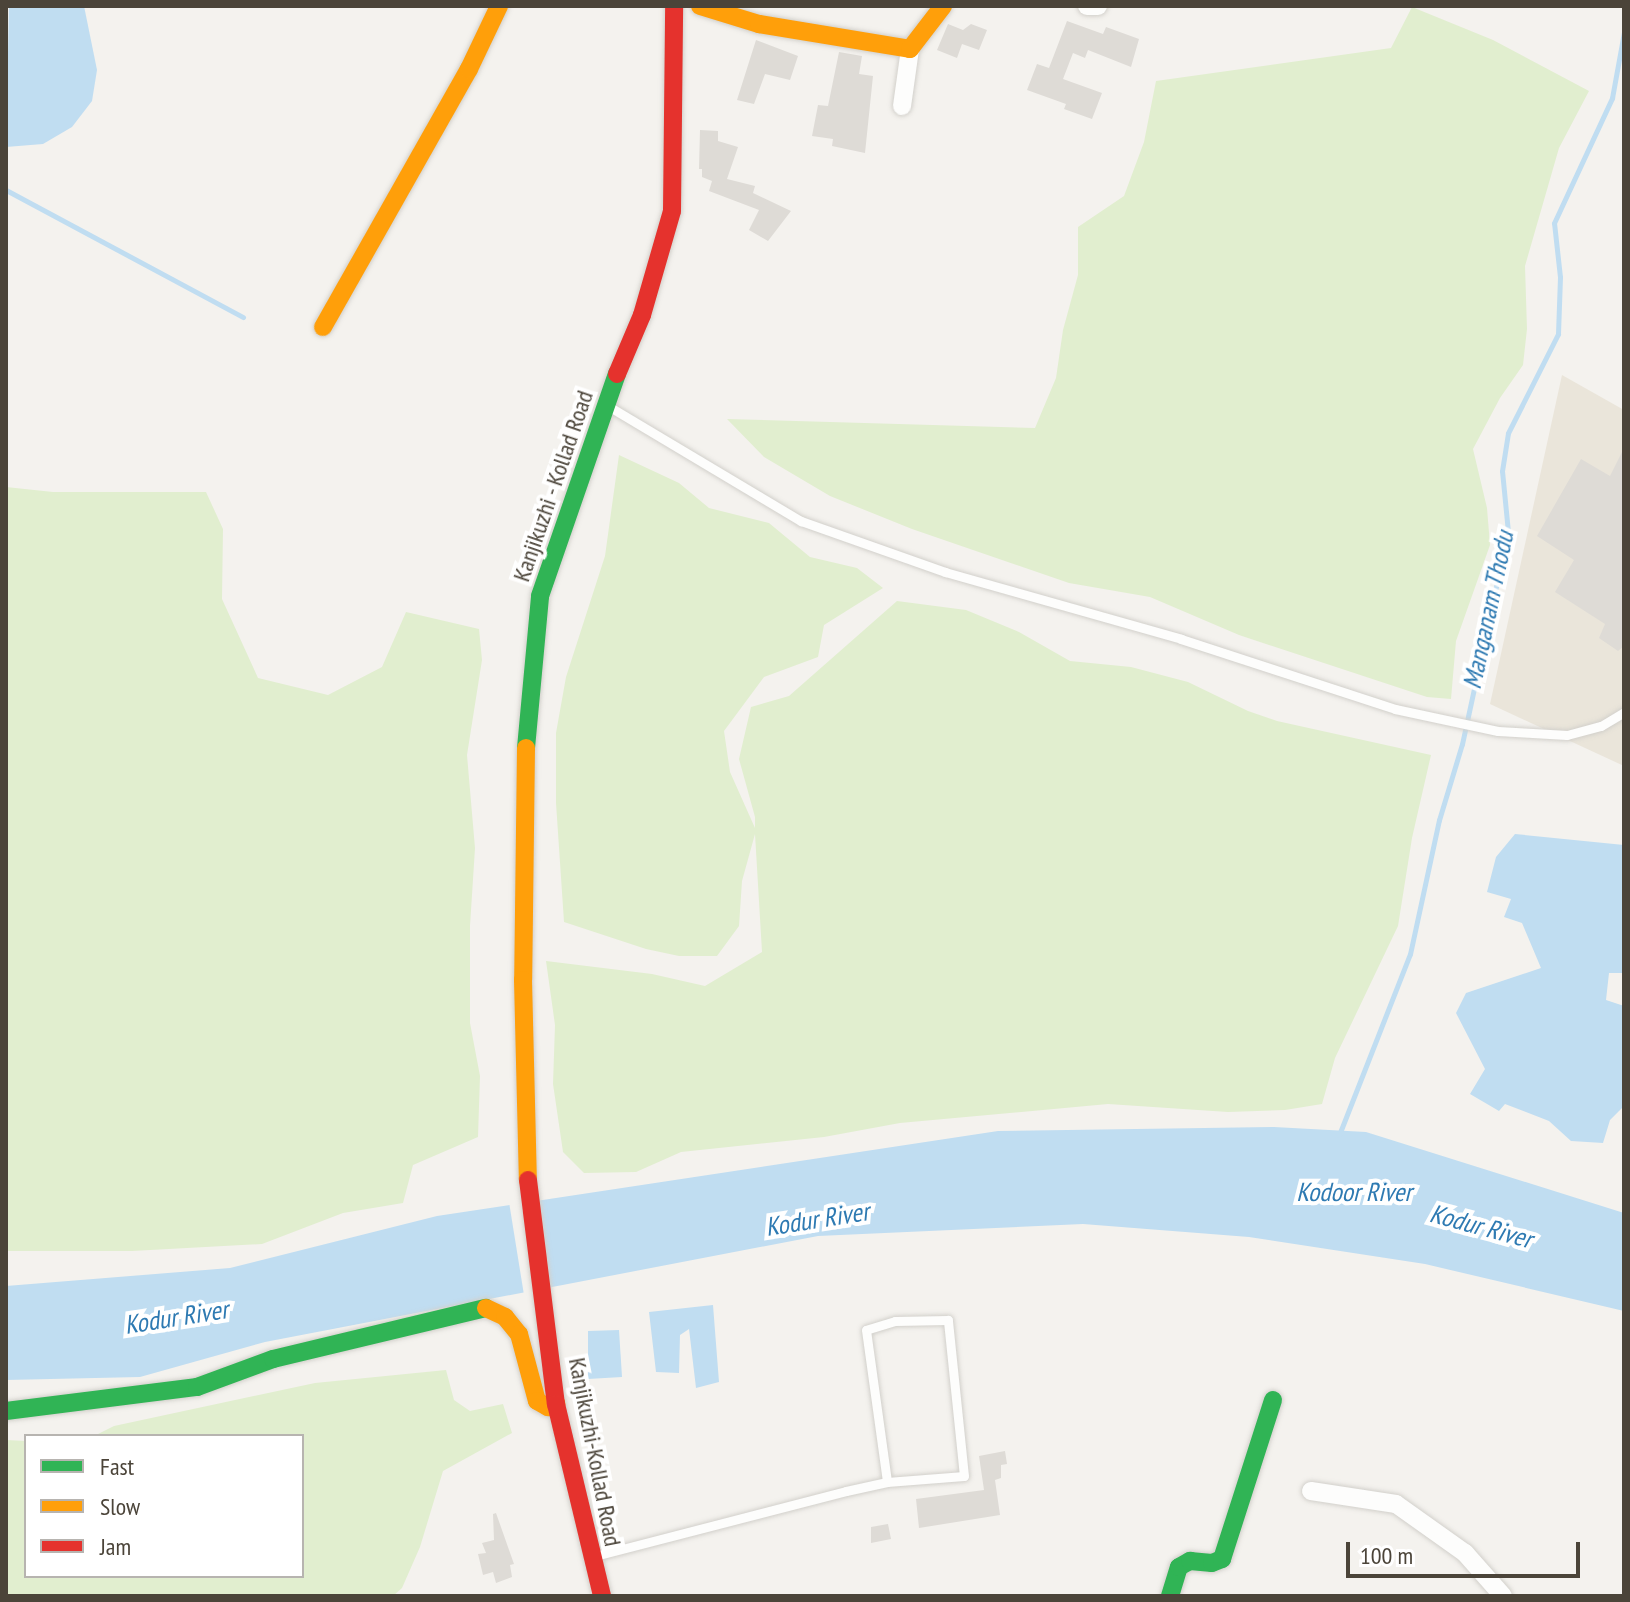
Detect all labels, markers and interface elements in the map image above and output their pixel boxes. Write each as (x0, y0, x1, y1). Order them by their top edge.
street label: Kanjikuzhi - Kollad Road (507, 386, 599, 586)
water label: Manganam Thodu (1456, 528, 1520, 692)
water label: Kodoor River (1296, 1176, 1412, 1208)
water label: Kodur River (763, 1195, 871, 1243)
water label: Kodur River (1427, 1197, 1535, 1255)
water label: Kodur River (122, 1293, 230, 1341)
street label: Kanjikuzhi-Kollad Road (563, 1355, 627, 1549)
legend (24, 1434, 304, 1578)
text: Fast (100, 1451, 134, 1482)
text: Slow (100, 1491, 140, 1522)
scale bar (1350, 1526, 1584, 1576)
text: Jam (100, 1531, 131, 1562)
text: 100 m (1360, 1540, 1413, 1571)

